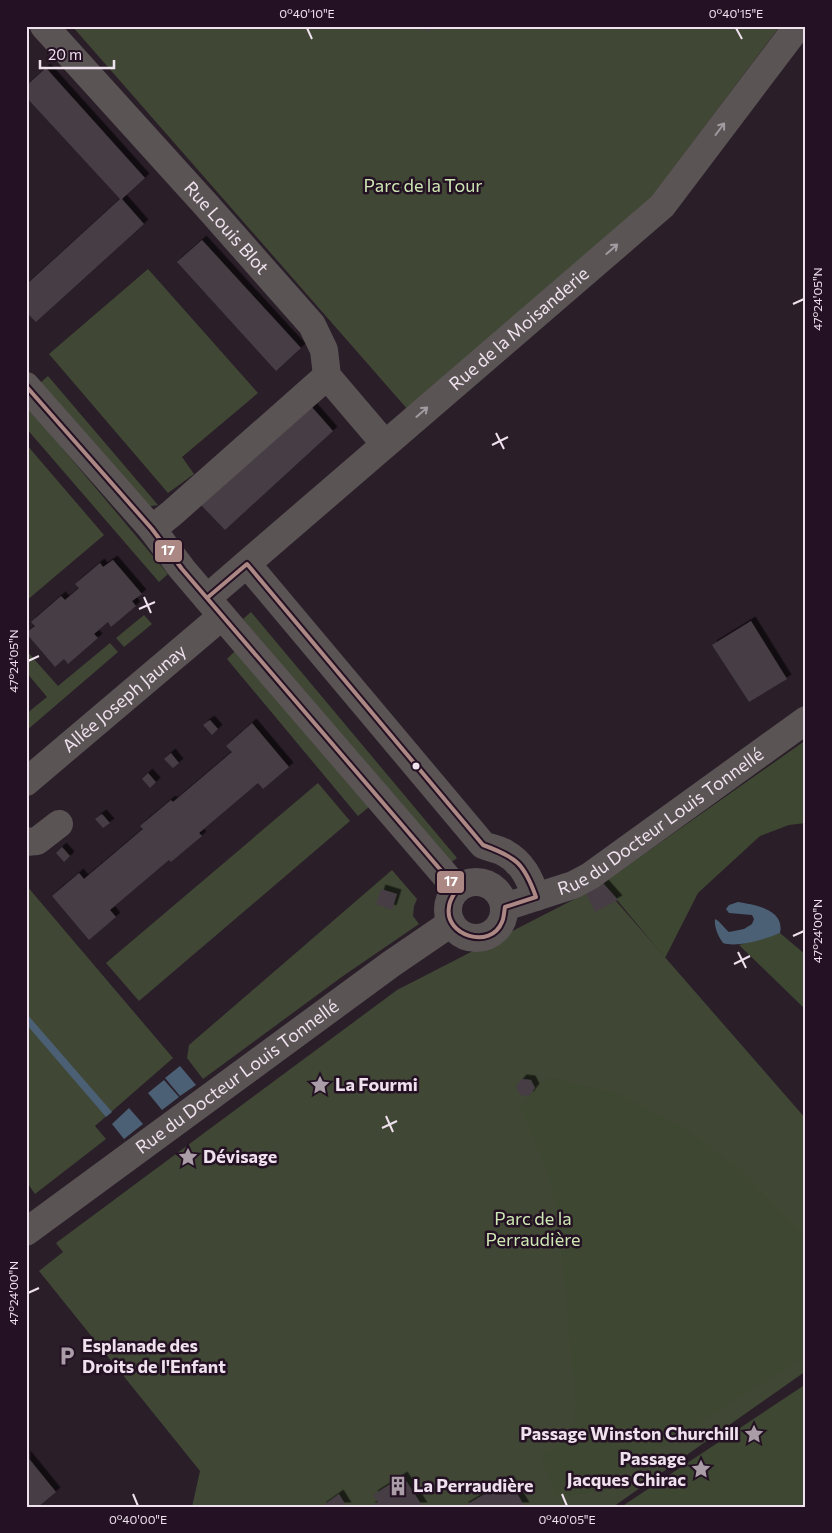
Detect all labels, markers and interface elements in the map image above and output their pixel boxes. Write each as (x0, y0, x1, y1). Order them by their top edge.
text: 0°40'10"E (279, 6, 335, 20)
text: 0°40'15"E (709, 6, 763, 20)
scale bar (40, 38, 114, 70)
text: 20 m (48, 45, 82, 63)
one-way arrow (715, 122, 725, 136)
park label: Parc de la Tour (364, 174, 482, 196)
street label: Rue Louis Blot (180, 176, 274, 278)
one-way arrow (605, 244, 618, 255)
street label: Rue de la Moisanderie (444, 262, 593, 395)
text: 47°24'05"N (810, 267, 824, 331)
one-way arrow (415, 407, 428, 418)
line badge: 17 (154, 539, 183, 563)
text: 17 (161, 541, 175, 558)
text: 47°24'05"N (6, 629, 20, 693)
street label: Allée Joseph Jaunay (57, 639, 190, 757)
street label: Rue du Docteur Louis Tonnellé (554, 742, 767, 899)
unlabelled marker (411, 761, 421, 771)
line badge: 17 (436, 870, 465, 894)
text: 17 (444, 872, 458, 889)
text: 47°24'00"N (810, 899, 824, 963)
street label: Rue du Docteur Louis Tonnellé (131, 994, 342, 1158)
place label: La Fourmi (335, 1073, 418, 1095)
place icon: La Fourmi (309, 1074, 331, 1096)
place label: Dévisage (203, 1145, 277, 1167)
place icon: Dévisage (177, 1146, 199, 1168)
park label: Parc de la Perraudière (485, 1207, 581, 1250)
text: 47°24'00"N (6, 1261, 20, 1325)
place label: Esplanade des Droits de l'Enfant (82, 1334, 226, 1377)
parking icon: Esplanade des Droits de l'Enfant (56, 1345, 78, 1367)
place label: Passage Winston Churchill (520, 1422, 739, 1444)
place icon: Passage Winston Churchill (743, 1423, 765, 1445)
place label: Passage Jacques Chirac (567, 1447, 686, 1490)
place icon: Passage Jacques Chirac (690, 1458, 712, 1480)
place label: La Perraudière (413, 1474, 533, 1496)
building icon: La Perraudière (387, 1475, 409, 1497)
text: 0°40'00"E (109, 1512, 167, 1526)
text: 0°40'05"E (538, 1512, 596, 1526)

